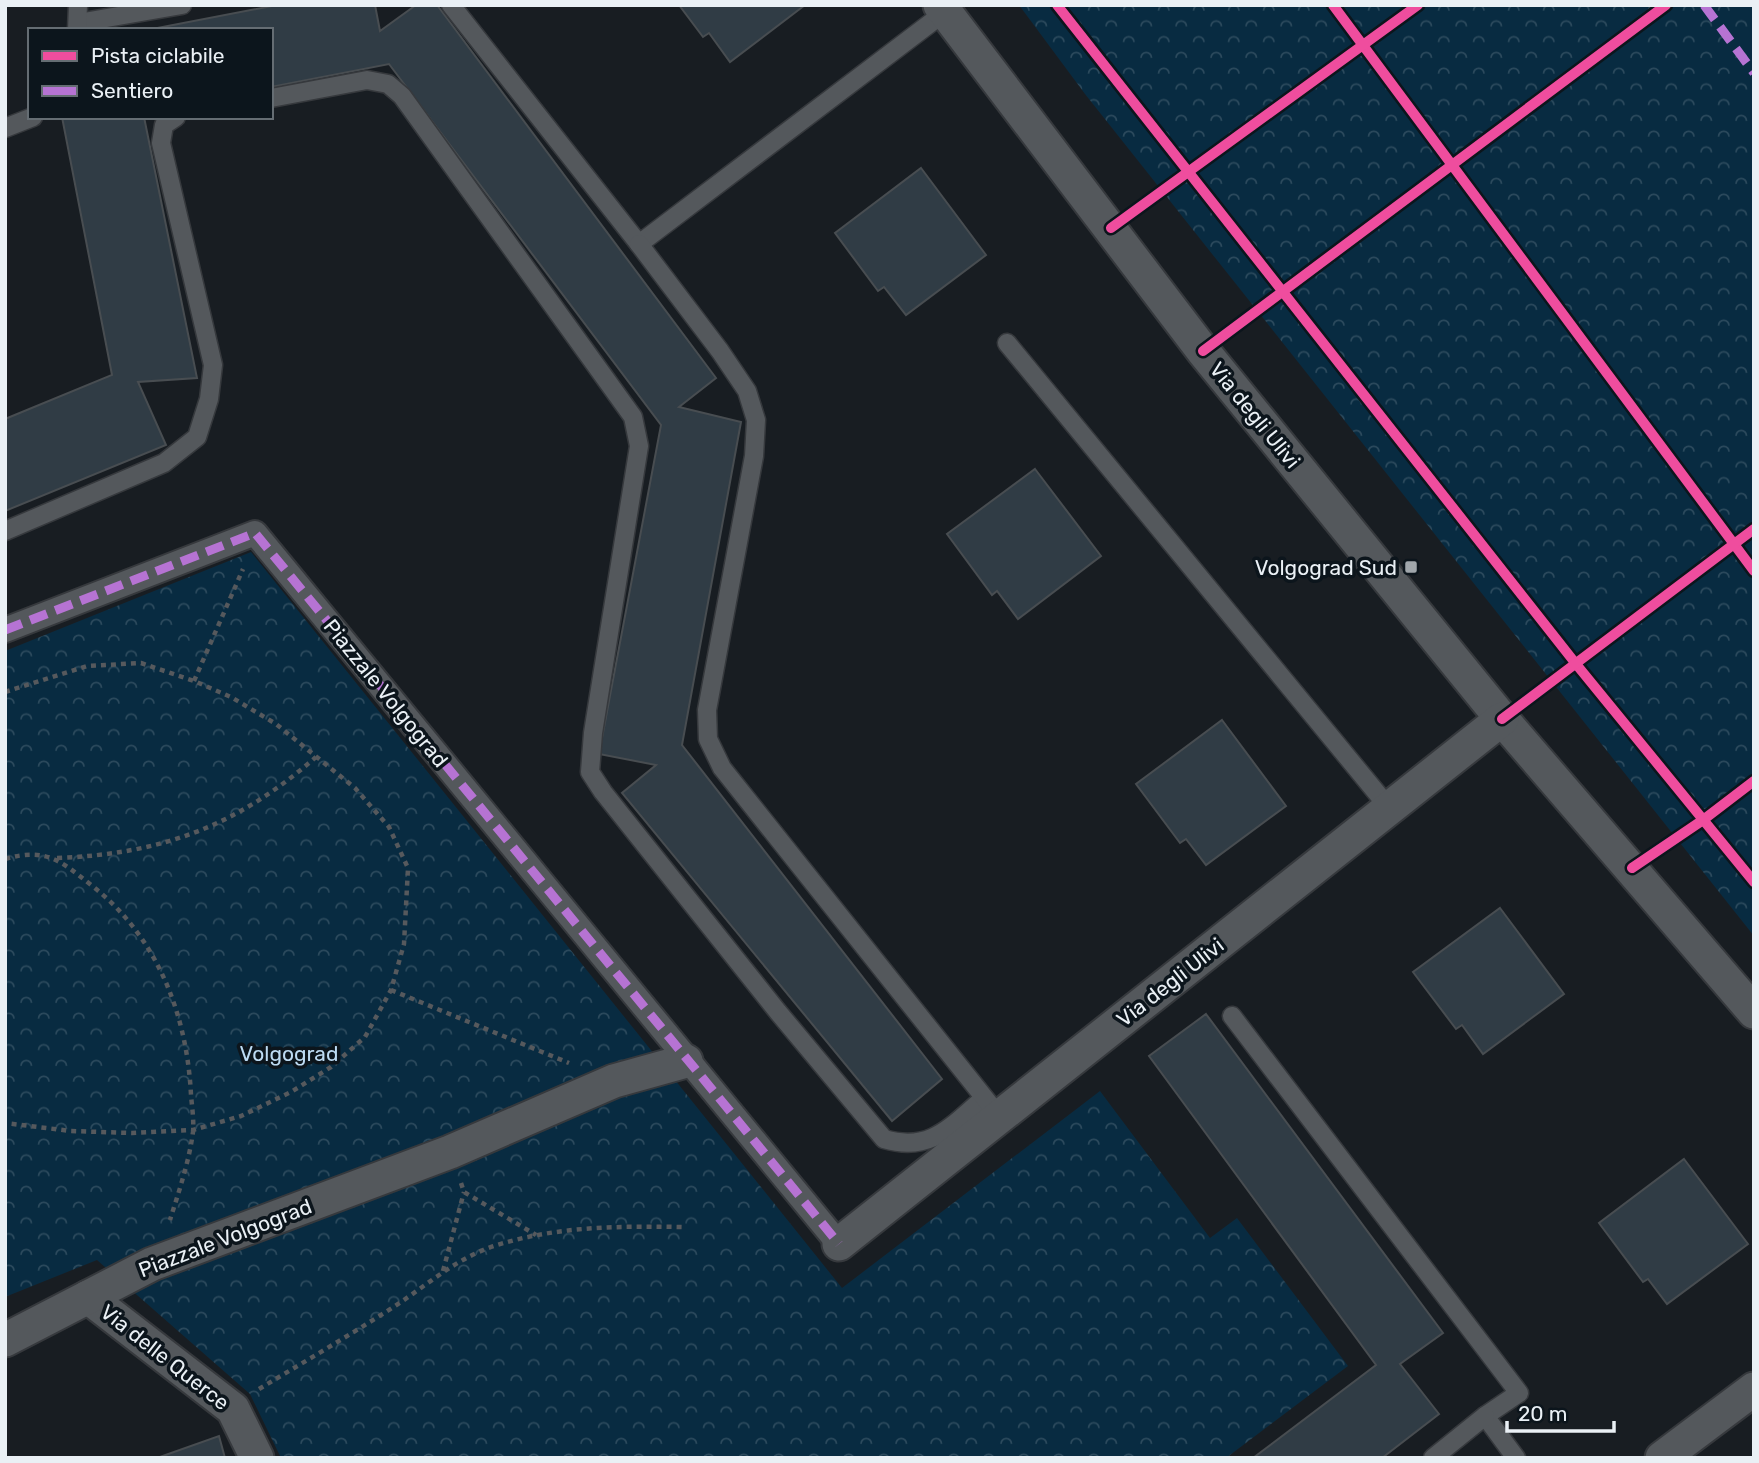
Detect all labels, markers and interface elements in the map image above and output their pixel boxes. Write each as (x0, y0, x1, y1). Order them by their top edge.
legend (28, 28, 273, 119)
text: Pista ciclabile (91, 43, 225, 68)
text: Sentiero (91, 78, 173, 103)
street label: Via degli Ulivi (1205, 357, 1305, 473)
place label: Volgograd Sud (1255, 555, 1397, 580)
marker: Volgograd Sud (1403, 559, 1419, 575)
street label: Piazzale Volgograd (319, 614, 453, 772)
street label: Via degli Ulivi (1111, 932, 1229, 1032)
park label: Volgograd (240, 1041, 338, 1066)
street label: Piazzale Volgograd (135, 1193, 315, 1283)
street label: Via delle Querce (96, 1299, 234, 1415)
scale bar (1507, 1390, 1614, 1434)
text: 20 m (1518, 1401, 1567, 1426)

